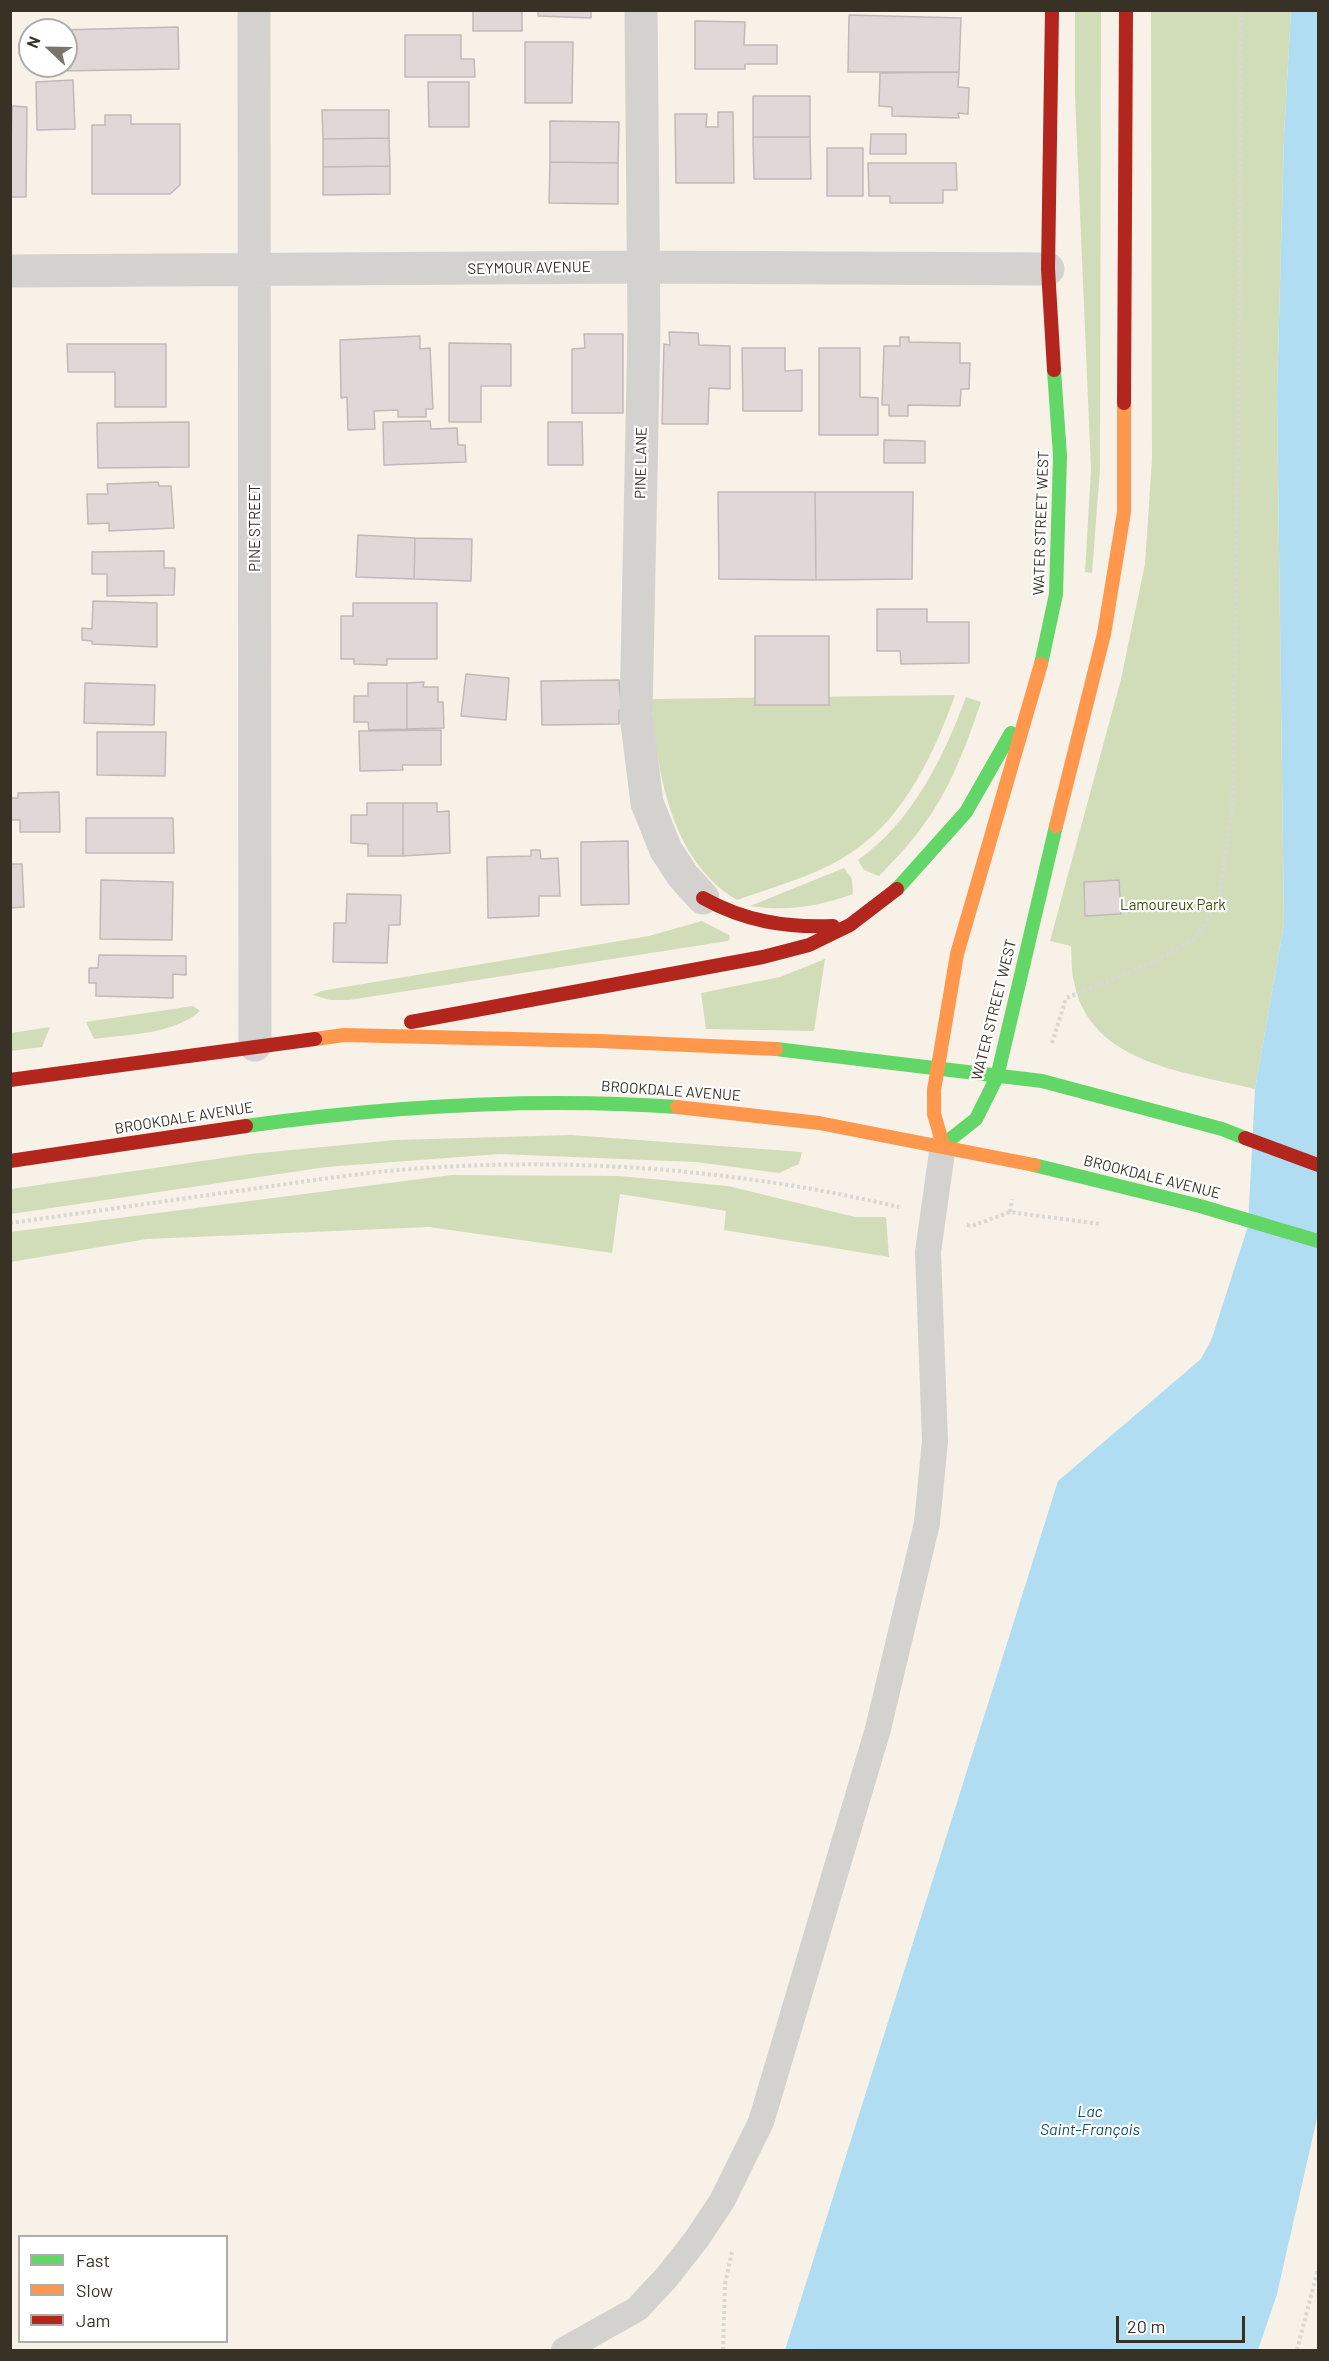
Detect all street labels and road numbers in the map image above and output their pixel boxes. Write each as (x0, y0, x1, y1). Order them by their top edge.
street label: SEYMOUR AVENUE (467, 258, 591, 278)
street label: PINE LANE (631, 427, 651, 499)
street label: WATER STREET WEST (1029, 450, 1053, 596)
street label: PINE STREET (246, 484, 264, 572)
street label: WATER STREET WEST (968, 938, 1020, 1082)
street label: BROOKDALE AVENUE (601, 1077, 741, 1105)
street label: BROOKDALE AVENUE (113, 1098, 255, 1138)
street label: BROOKDALE AVENUE (1082, 1151, 1222, 1203)

